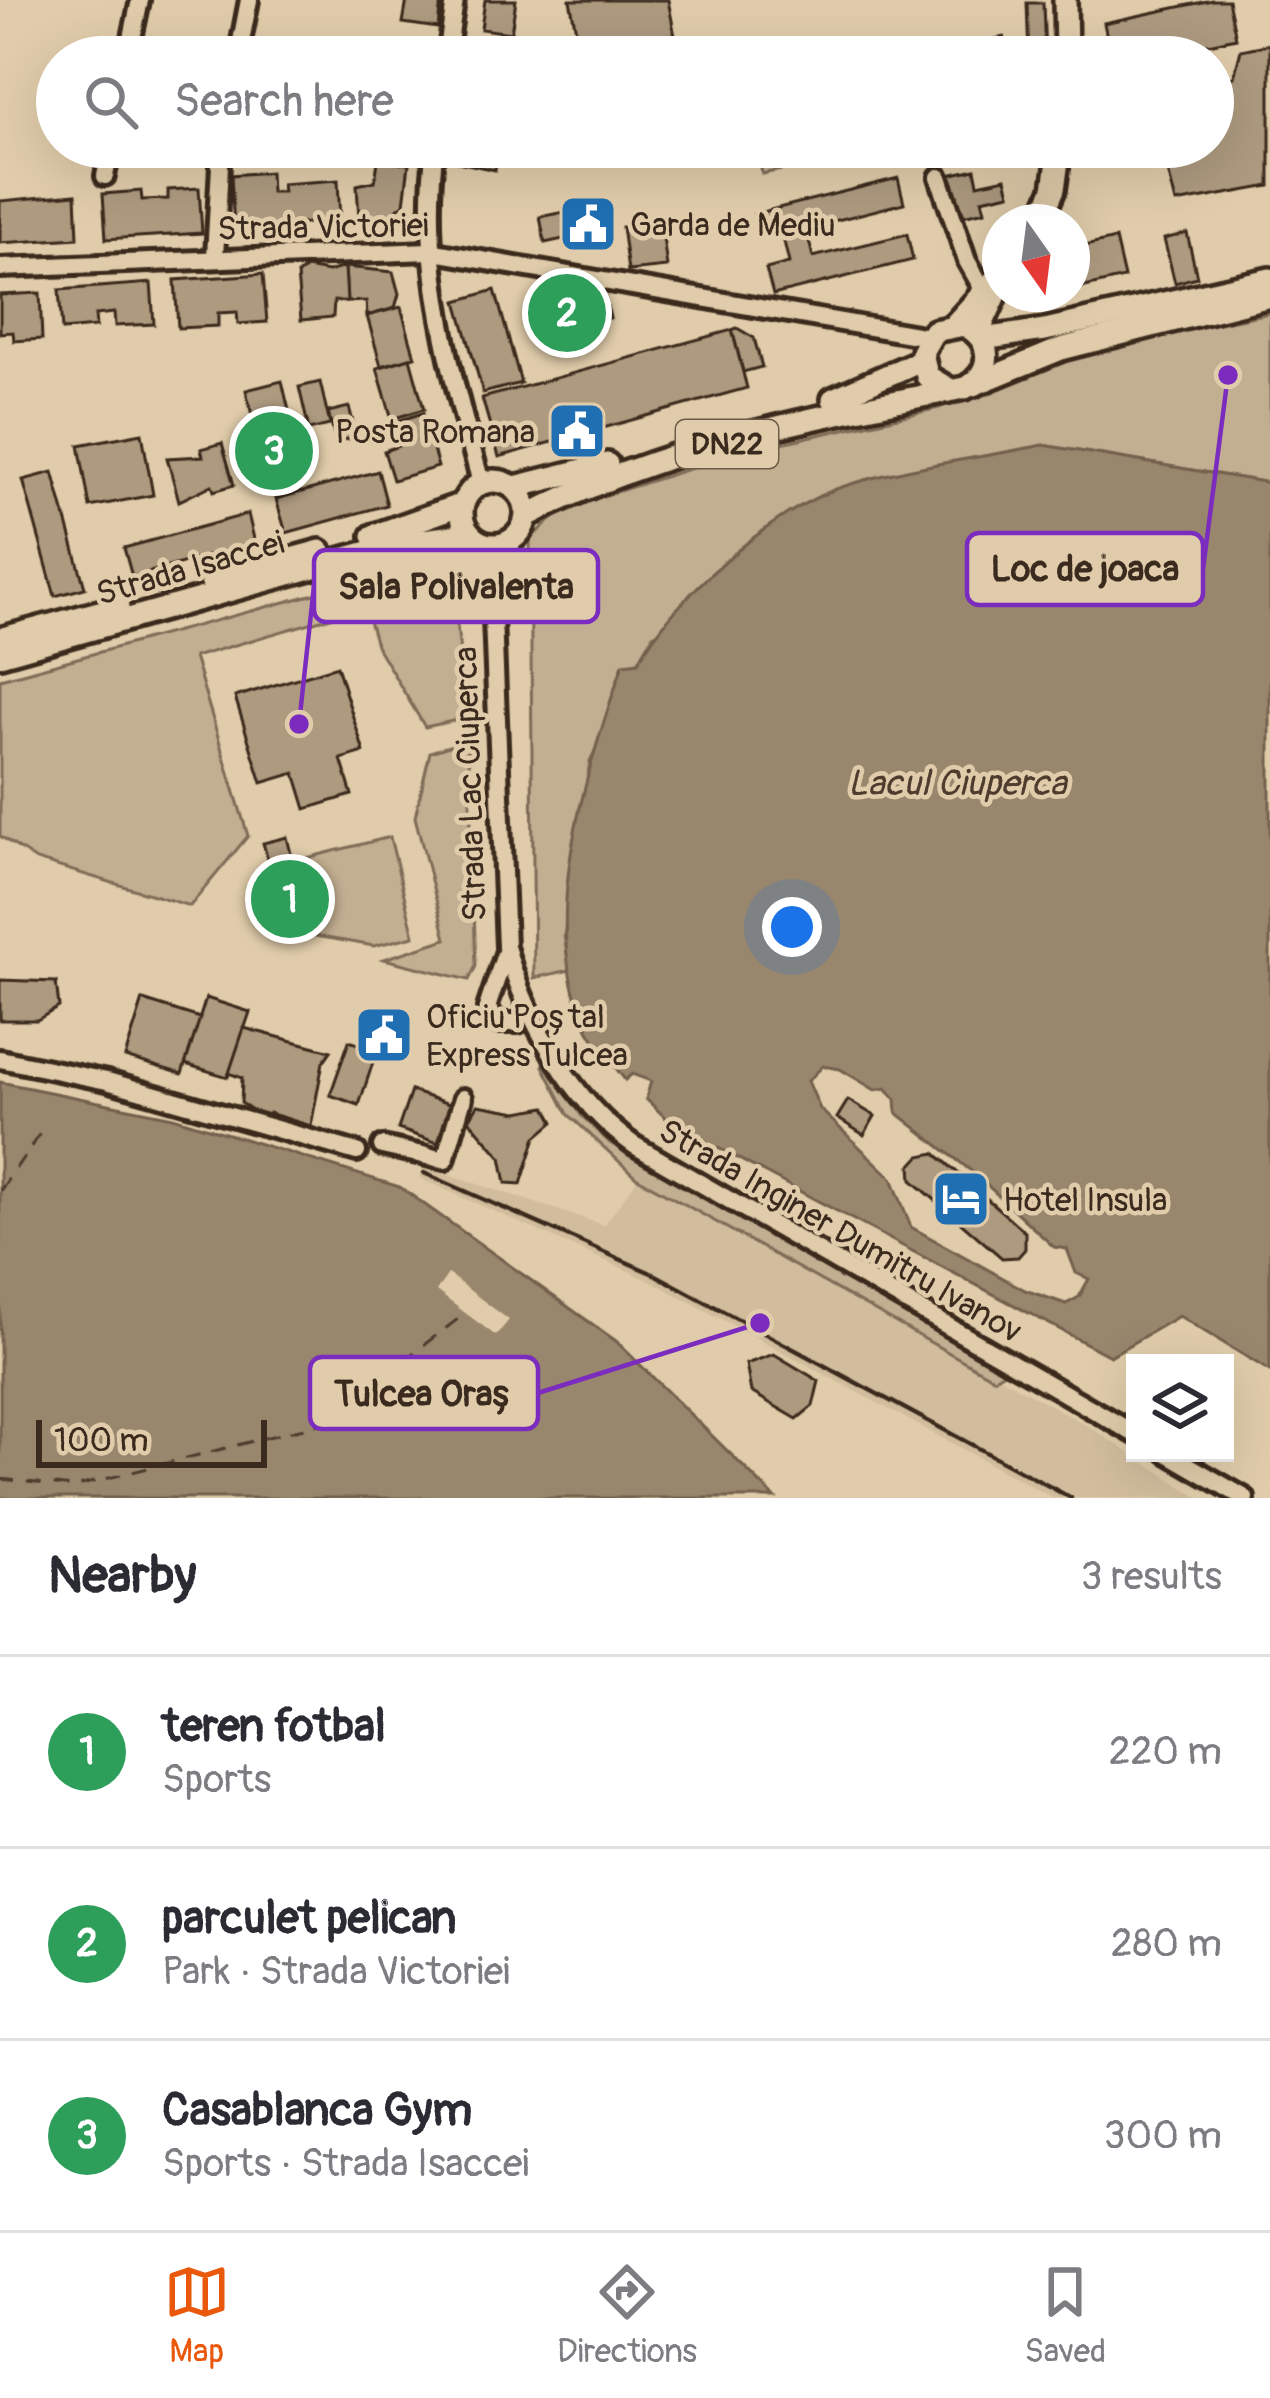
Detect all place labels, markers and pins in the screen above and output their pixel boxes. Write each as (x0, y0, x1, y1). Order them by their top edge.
public building icon: Garda de Mediu (557, 193, 619, 255)
place label: Garda de Mediu (630, 205, 836, 246)
pin: 2 (528, 268, 606, 358)
public building icon: Posta Romana (546, 400, 608, 462)
pin: 3 (235, 406, 313, 496)
place label: Posta Romana (335, 412, 535, 453)
callout: Loc de joaca (967, 533, 1203, 605)
callout: Sala Polivalenta (314, 550, 598, 622)
pin: 1 (251, 854, 329, 944)
place label: Oficiu Poștal Express Tulcea (426, 997, 628, 1076)
public building icon: Oficiu Poștal Express Tulcea (353, 1004, 415, 1066)
hotel icon: Hotel Insula (930, 1168, 992, 1230)
place label: Hotel Insula (1003, 1180, 1167, 1221)
callout: Tulcea Oraș (310, 1357, 538, 1429)

